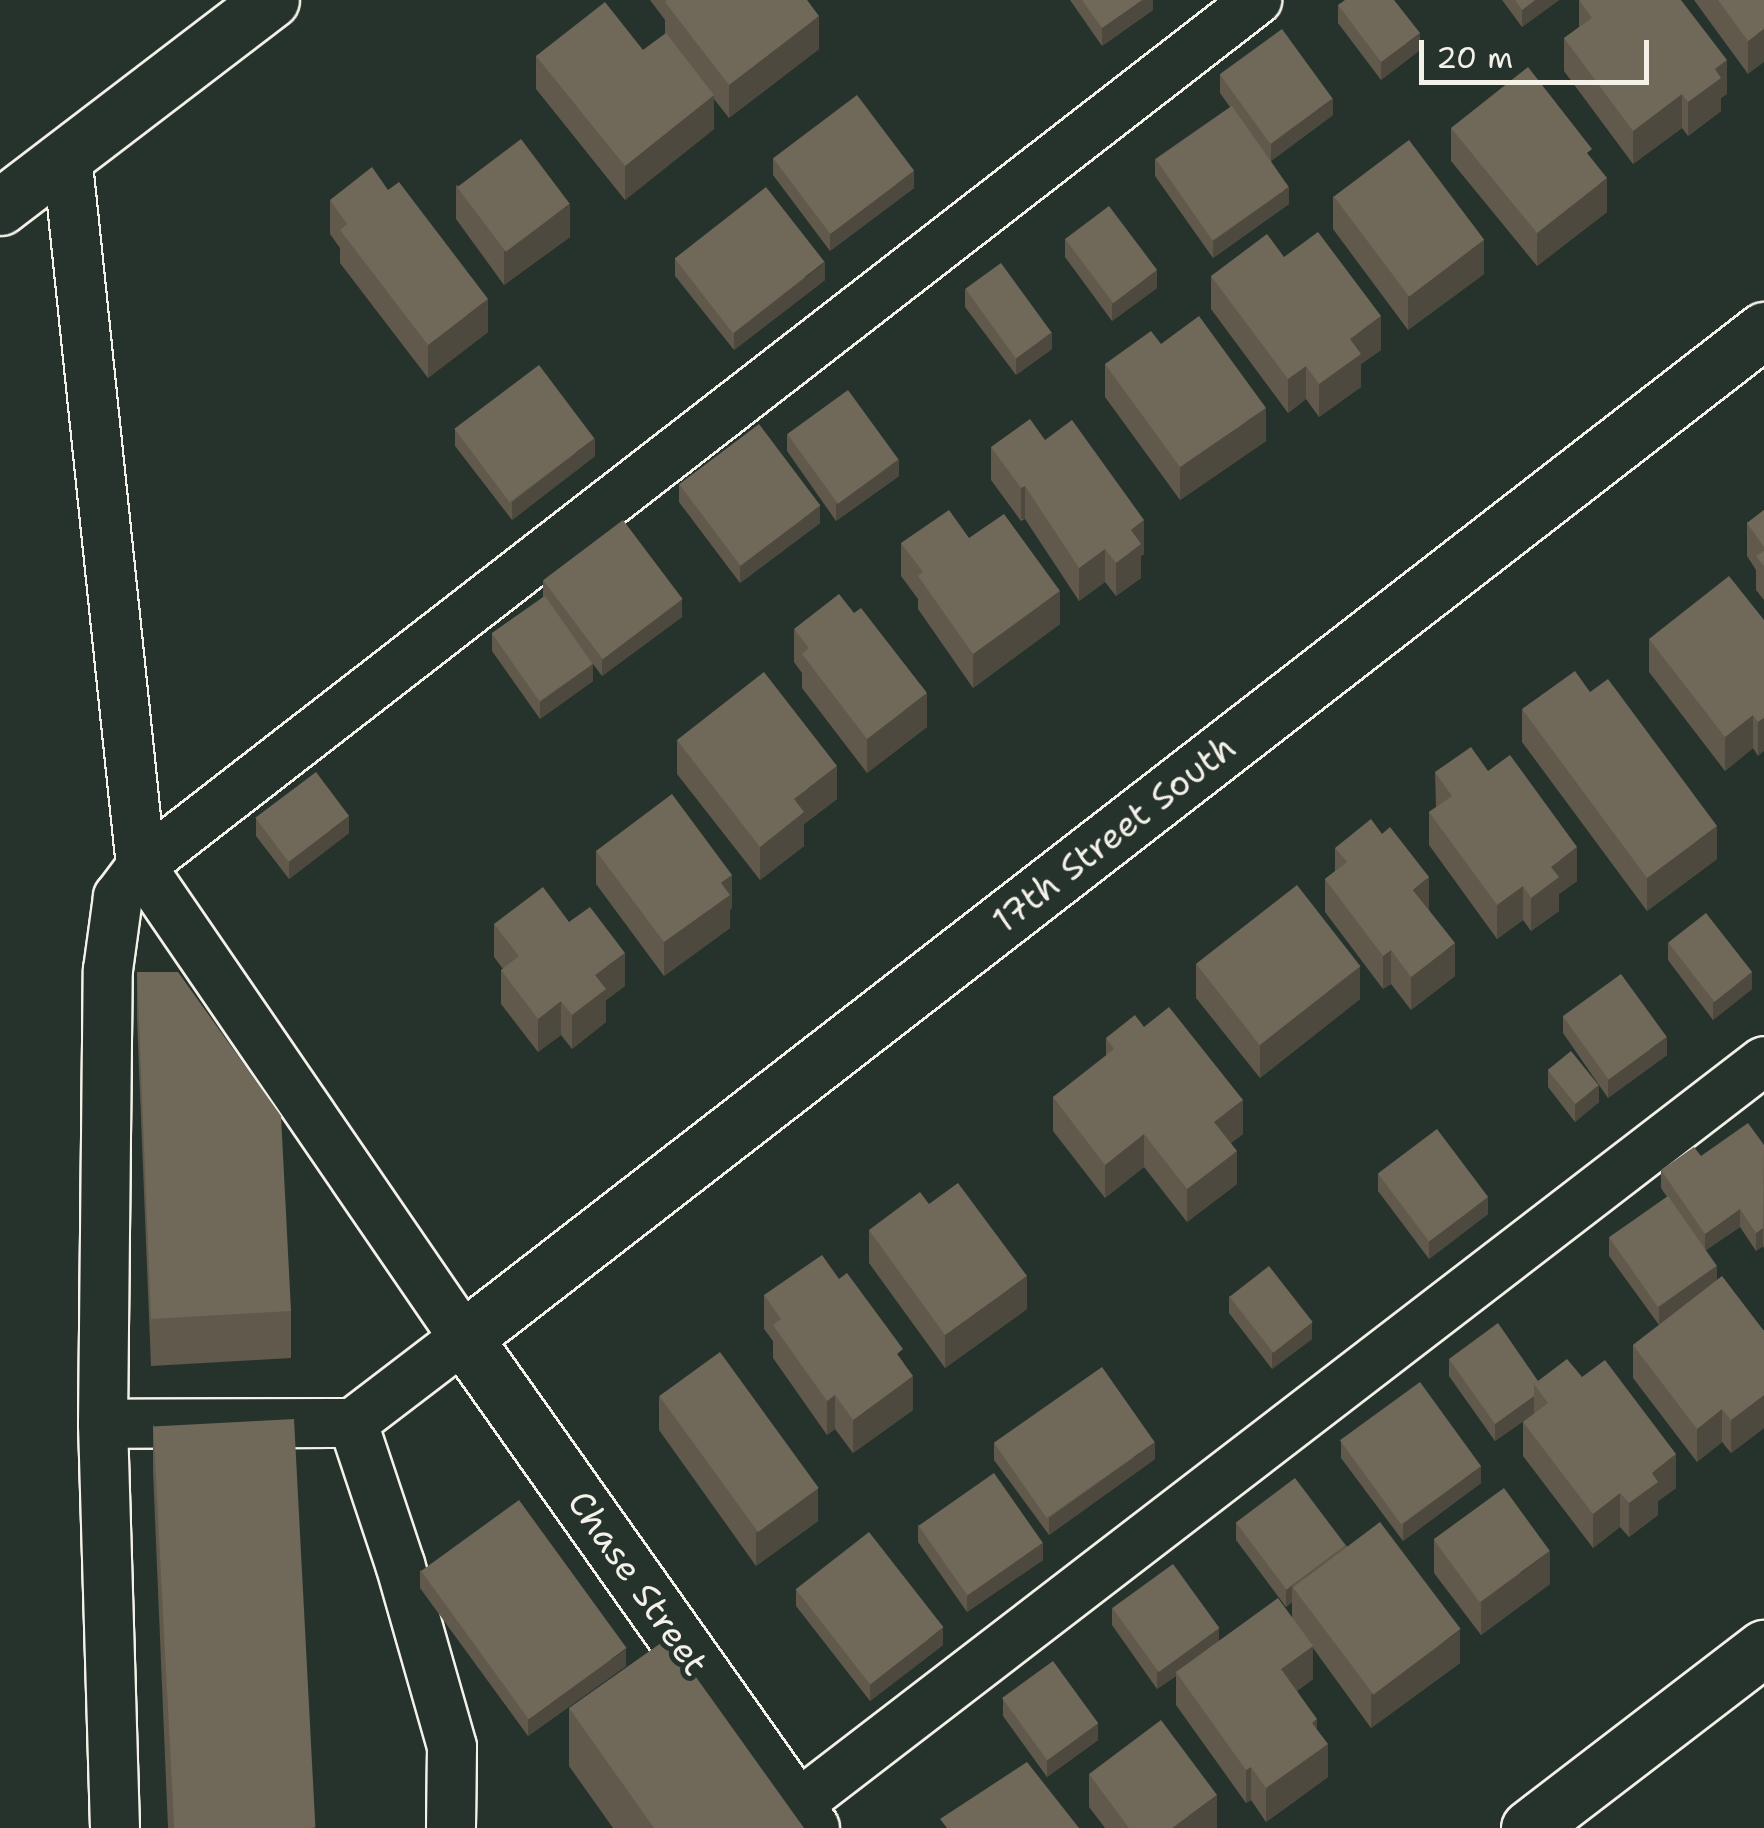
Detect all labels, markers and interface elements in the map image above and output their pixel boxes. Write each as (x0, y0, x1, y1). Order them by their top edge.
scale bar (1424, 20, 1654, 82)
text: 20 m (1436, 37, 1513, 78)
street label: 17th Street South (984, 726, 1244, 942)
street label: Chase Street (559, 1483, 717, 1683)

